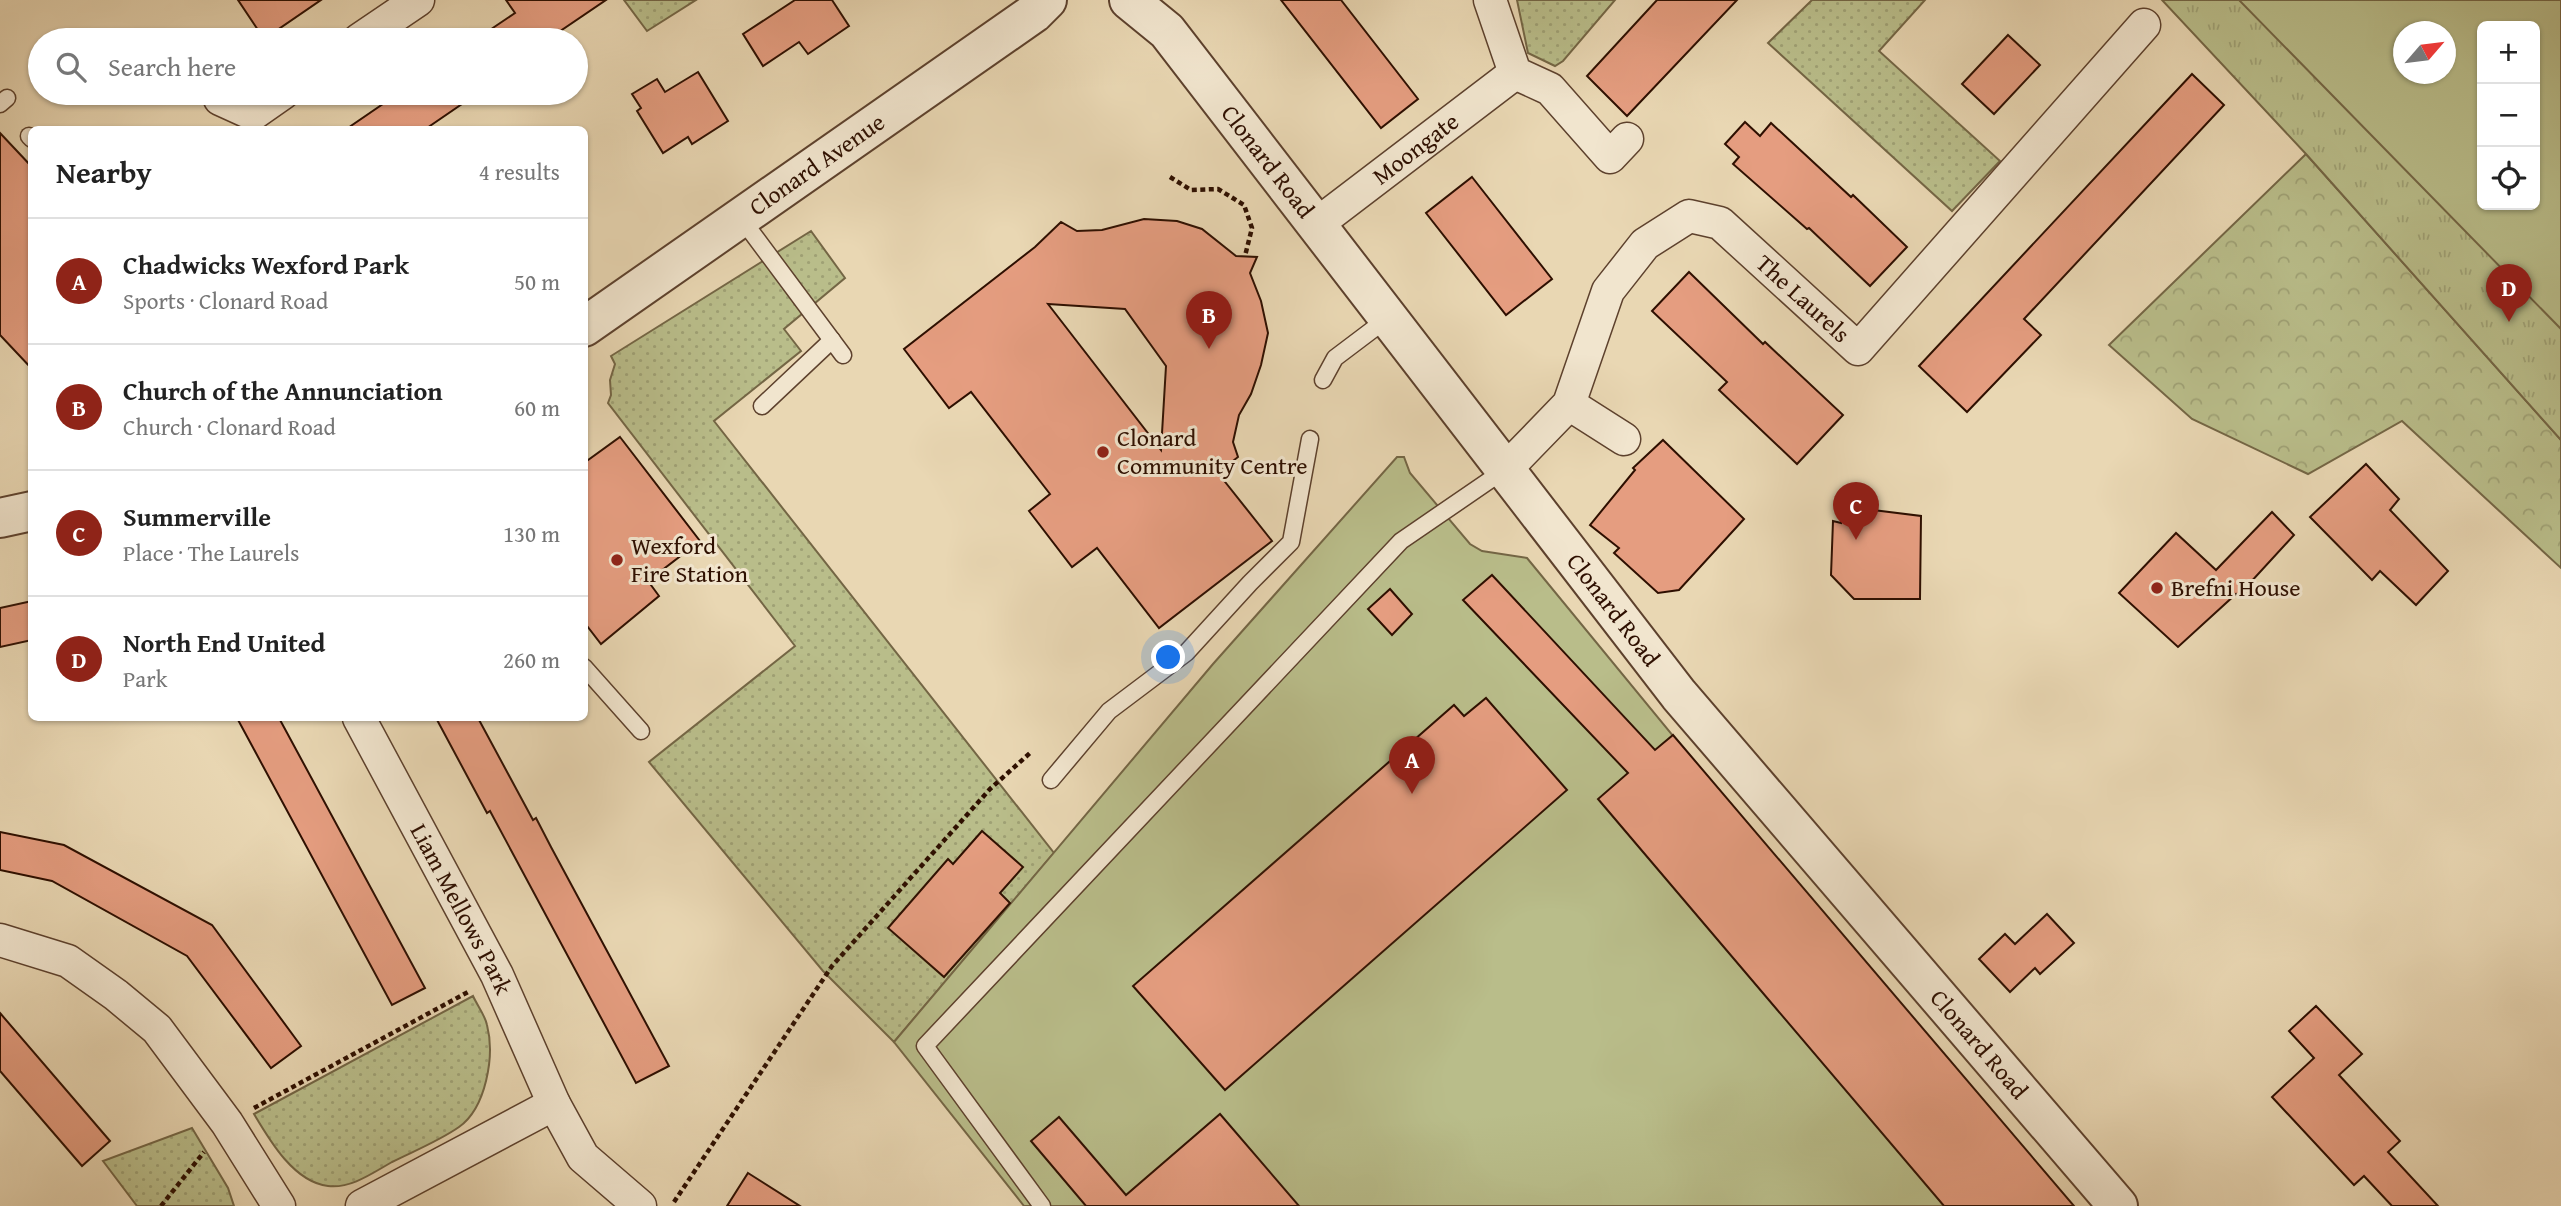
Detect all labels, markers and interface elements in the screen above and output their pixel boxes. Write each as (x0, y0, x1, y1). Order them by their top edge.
north arrow (2393, 21, 2456, 84)
map controls (2477, 21, 2540, 210)
button: + (2477, 21, 2540, 84)
search box (28, 28, 588, 105)
text: Search here (108, 47, 236, 86)
icon: search (52, 48, 90, 86)
button: − (2477, 84, 2540, 147)
street label: Clonard Road (1213, 97, 1323, 226)
street label: Clonard Avenue (742, 104, 892, 224)
street label: Moongate (1365, 104, 1466, 193)
button: locate (2477, 147, 2540, 210)
text: Nearby (56, 150, 152, 194)
text: 4 results (479, 155, 560, 188)
text: Chadwicks Wexford Park (123, 245, 409, 284)
street label: The Laurels (1748, 246, 1858, 351)
pin: D (2486, 264, 2532, 322)
text: A (72, 265, 86, 298)
text: 50 m (514, 265, 560, 298)
text: Sports · Clonard Road (123, 284, 328, 317)
pin: B (1186, 291, 1232, 349)
text: Church of the Annunciation (123, 371, 443, 410)
text: B (72, 391, 86, 424)
text: 60 m (514, 391, 560, 424)
text: Church · Clonard Road (123, 410, 336, 443)
place label: Clonard Community Centre (1117, 420, 1307, 483)
marker: Clonard Community Centre (1095, 444, 1111, 460)
pin: C (1833, 482, 1879, 540)
text: Summerville (123, 497, 271, 536)
text: C (72, 517, 86, 550)
text: 130 m (503, 517, 560, 550)
place label: Wexford Fire Station (631, 528, 749, 591)
text: Place · The Laurels (123, 536, 299, 569)
street label: Clonard Road (1559, 545, 1669, 674)
marker: Wexford Fire Station (609, 552, 625, 568)
place label: Brefni House (2171, 570, 2301, 605)
marker: Brefni House (2149, 580, 2165, 596)
text: North End United (123, 623, 325, 662)
your location (1151, 640, 1185, 674)
text: D (72, 643, 86, 676)
text: 260 m (503, 643, 560, 676)
text: Park (123, 662, 167, 695)
pin: A (1389, 736, 1435, 794)
street label: Liam Mellows Park (402, 817, 522, 1001)
street label: Clonard Road (1922, 981, 2037, 1107)

